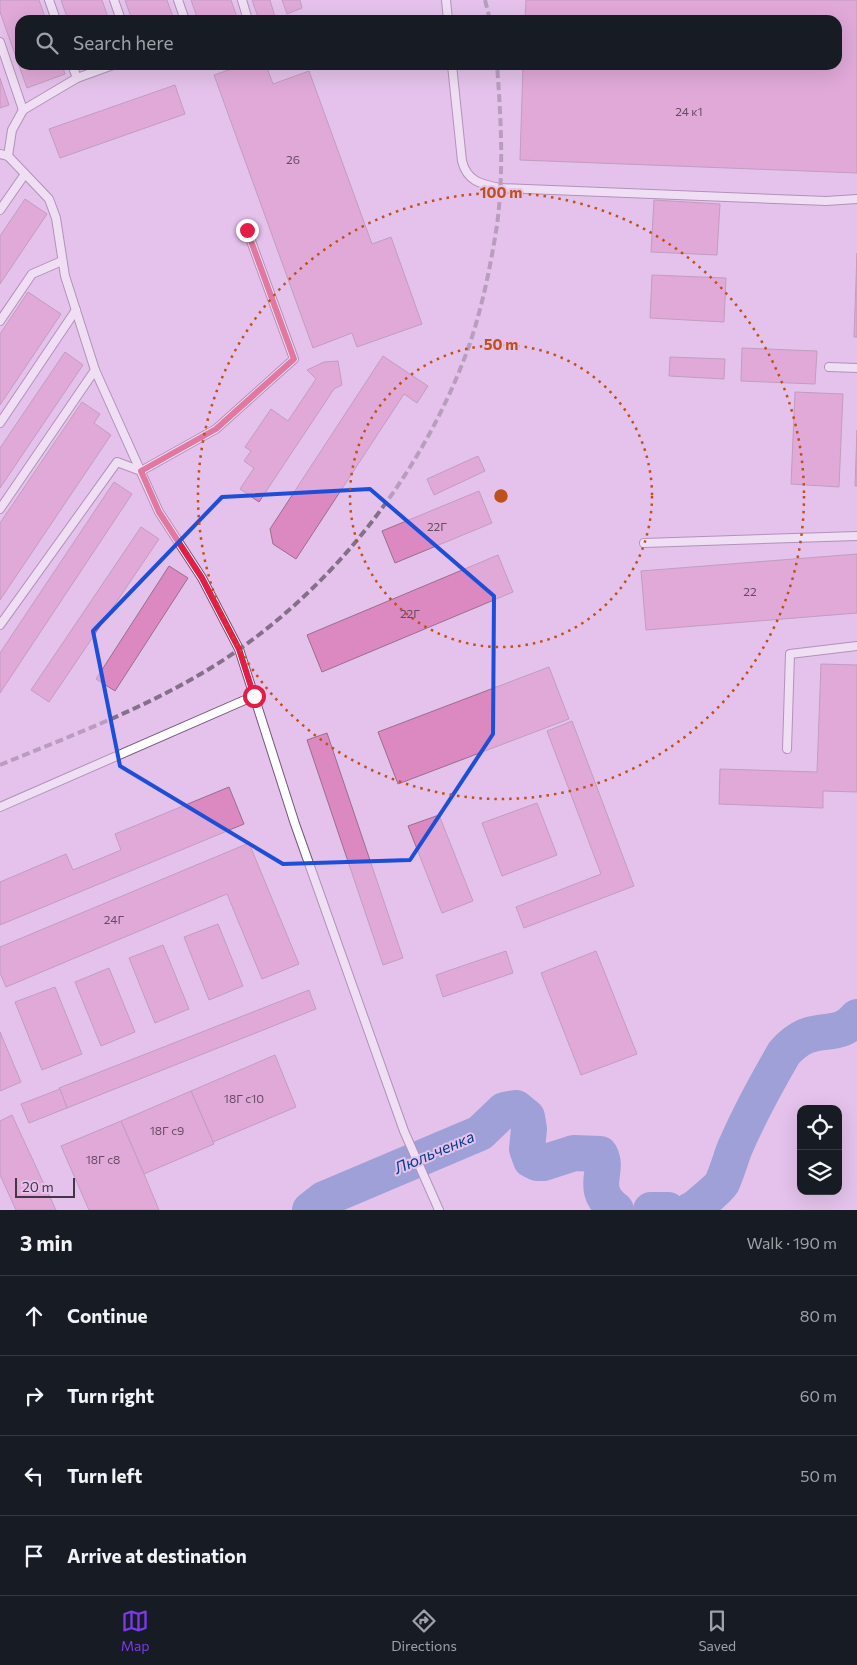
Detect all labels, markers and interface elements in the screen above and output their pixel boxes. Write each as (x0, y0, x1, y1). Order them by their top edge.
search box (15, 15, 842, 70)
icon: search (33, 29, 61, 57)
text: Search here (73, 31, 173, 54)
house number: 24 к1 (675, 104, 703, 118)
house number: 26 (286, 152, 300, 166)
text: 100 m (480, 183, 522, 201)
route end (236, 219, 259, 242)
text: 50 m (484, 335, 518, 353)
centre of rings (492, 487, 510, 505)
house number: 22Г (427, 519, 447, 533)
house number: 22 (743, 584, 757, 598)
house number: 22Г (400, 606, 420, 620)
route start (243, 685, 266, 708)
house number: 24Г (104, 912, 124, 926)
house number: 18Г с10 (224, 1091, 264, 1105)
map controls (797, 1105, 842, 1195)
button: locate (797, 1105, 842, 1150)
house number: 18Г с9 (150, 1123, 184, 1137)
water label: Люльченка (390, 1126, 477, 1177)
button: layers (797, 1150, 842, 1195)
house number: 18Г с8 (86, 1152, 120, 1166)
scale bar (15, 1175, 75, 1198)
text: 20 m (22, 1178, 54, 1195)
text: 3 min (20, 1230, 73, 1255)
text: Walk · 190 m (747, 1233, 837, 1252)
icon: ahead (20, 1302, 48, 1330)
text: Continue (67, 1304, 147, 1327)
text: 80 m (800, 1306, 837, 1325)
icon: right (20, 1382, 48, 1410)
text: Turn right (67, 1384, 154, 1407)
text: 60 m (800, 1386, 837, 1405)
icon: left (20, 1462, 48, 1490)
text: Turn left (67, 1464, 142, 1487)
text: 50 m (800, 1466, 837, 1485)
icon: arrive (20, 1542, 48, 1570)
text: Arrive at destination (67, 1544, 247, 1567)
tab: Map (121, 1607, 150, 1654)
tab: Directions (391, 1607, 457, 1654)
tab: Saved (698, 1607, 736, 1654)

